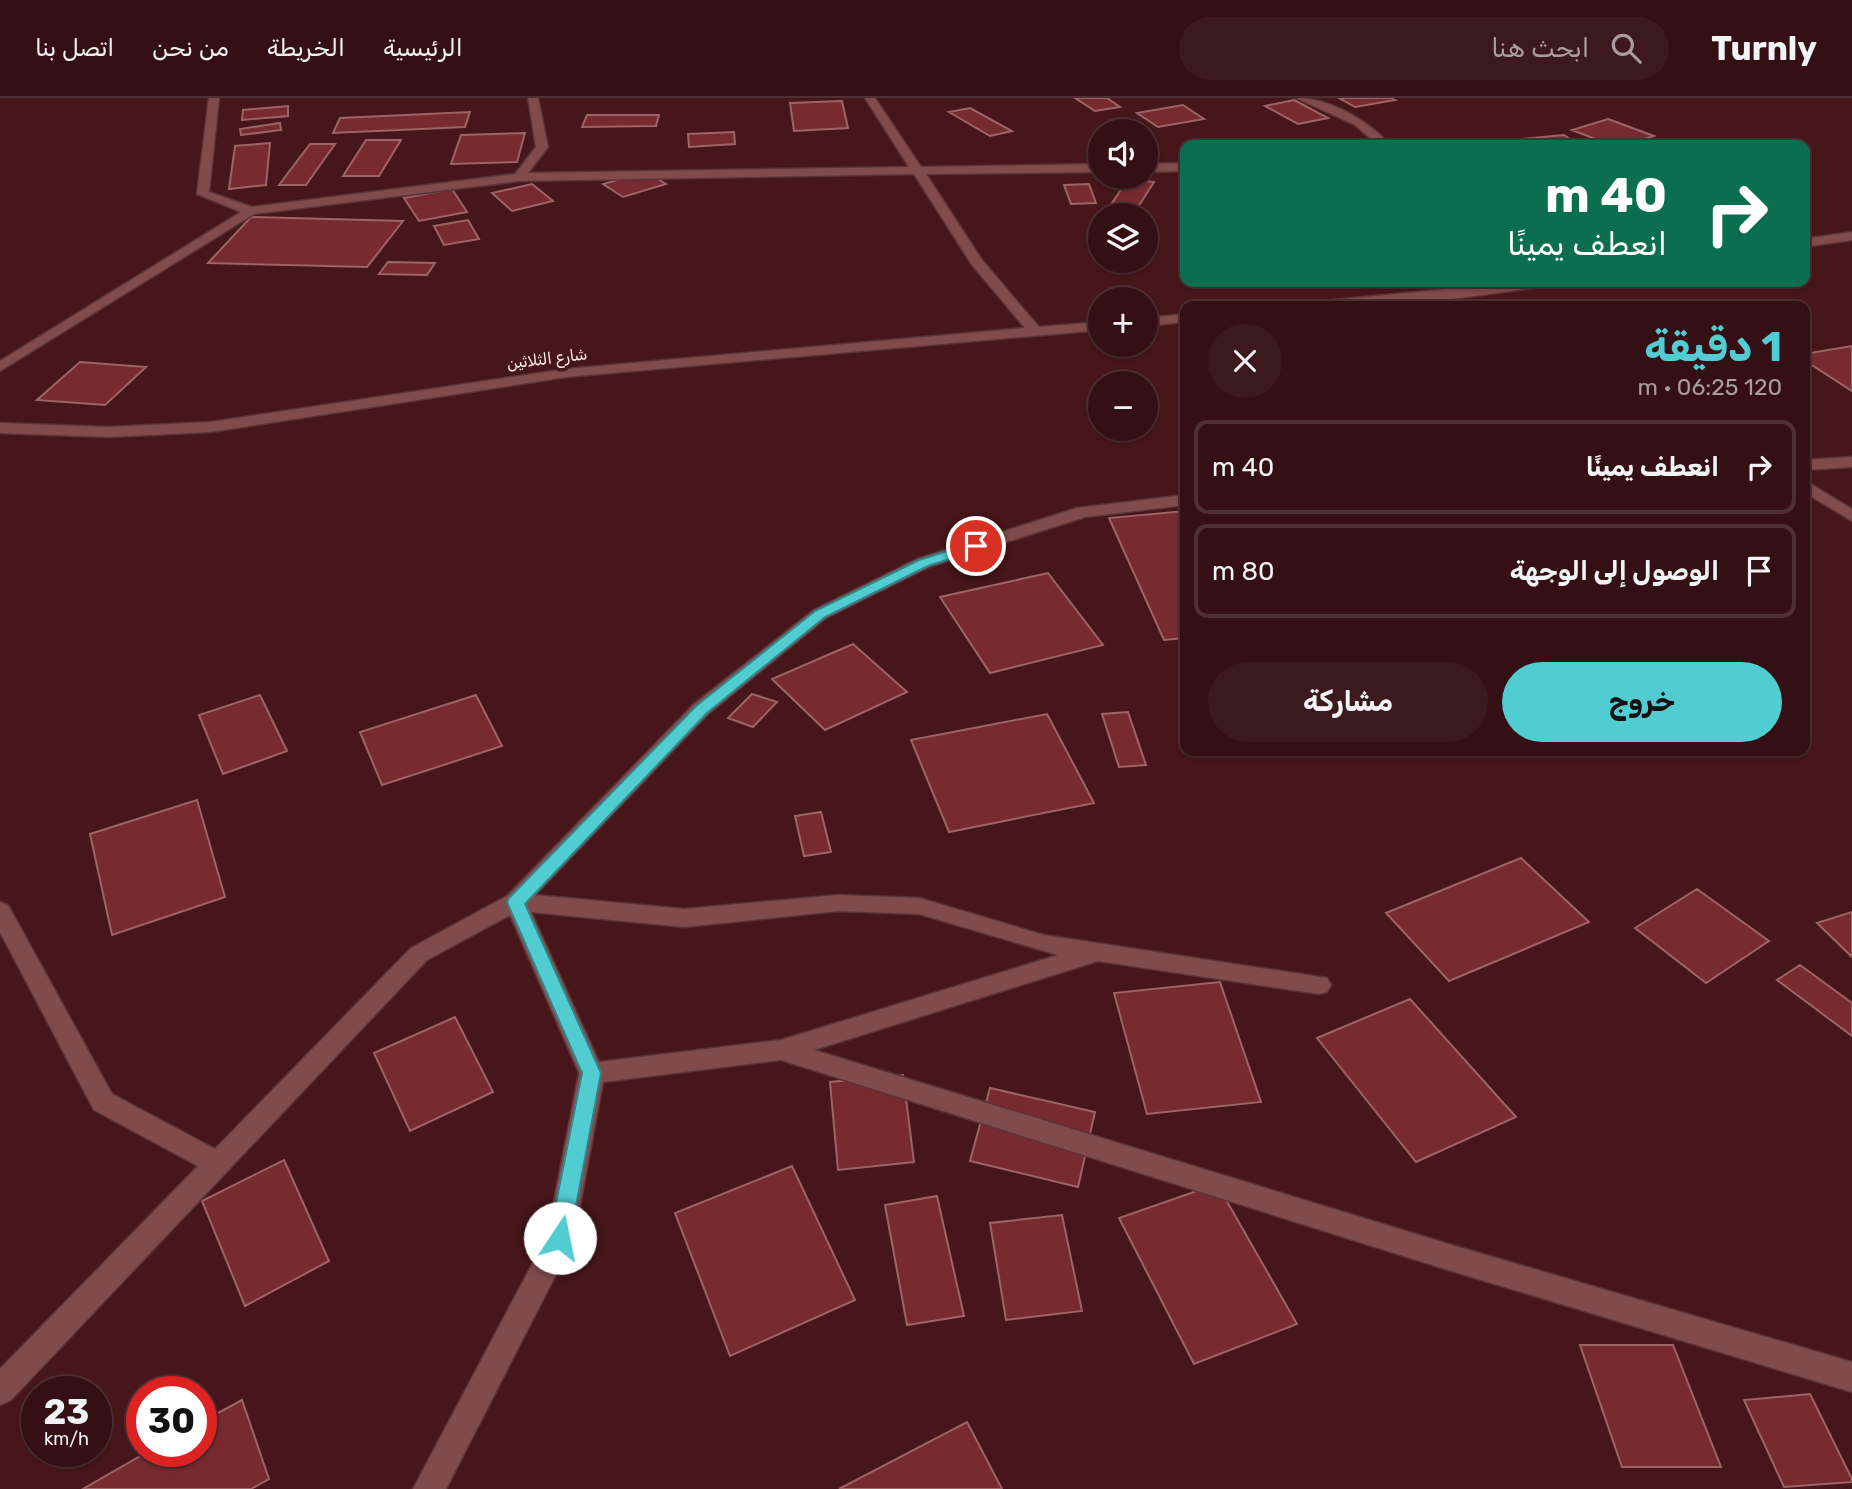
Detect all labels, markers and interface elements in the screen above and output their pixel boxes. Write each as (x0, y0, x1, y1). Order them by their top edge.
search box (1179, 17, 1669, 80)
icon: search (1607, 29, 1645, 67)
text: Turnly (1711, 29, 1817, 68)
text: ابحث هنا (1491, 33, 1589, 64)
text: اتصل بنا (35, 34, 114, 62)
text: من نحن (152, 34, 229, 62)
text: الخريطة (267, 34, 345, 62)
text: الرئيسية (383, 34, 463, 62)
map controls (1088, 119, 1158, 441)
button: sound (1088, 119, 1158, 189)
text: 40 m (1545, 166, 1667, 224)
icon: right (1691, 168, 1782, 259)
button: layers (1088, 203, 1158, 273)
text: انعطف يمينًا (1507, 225, 1667, 263)
button: + (1088, 287, 1158, 357)
text: 1 دقيقة (1644, 322, 1782, 372)
button: close (1208, 324, 1282, 398)
street label: شارع الثلاثين (506, 344, 589, 375)
button: − (1088, 371, 1158, 441)
text: 120 m · 06:25 (1638, 373, 1782, 401)
icon: right (1740, 448, 1778, 486)
text: 40 m (1212, 452, 1274, 483)
text: انعطف يمينًا (1586, 452, 1719, 483)
pin (946, 516, 1006, 576)
icon: arrive (957, 527, 995, 565)
icon: arrive (1740, 552, 1778, 590)
text: 80 m (1212, 556, 1275, 587)
text: الوصول إلى الوجهة (1510, 556, 1719, 587)
button: مشاركة (1208, 662, 1488, 742)
button: خروج (1502, 662, 1782, 742)
position arrow (523, 1201, 597, 1275)
speed limit sign: 30 (126, 1376, 217, 1467)
text: 23 (44, 1391, 89, 1433)
text: km/h (44, 1428, 89, 1450)

